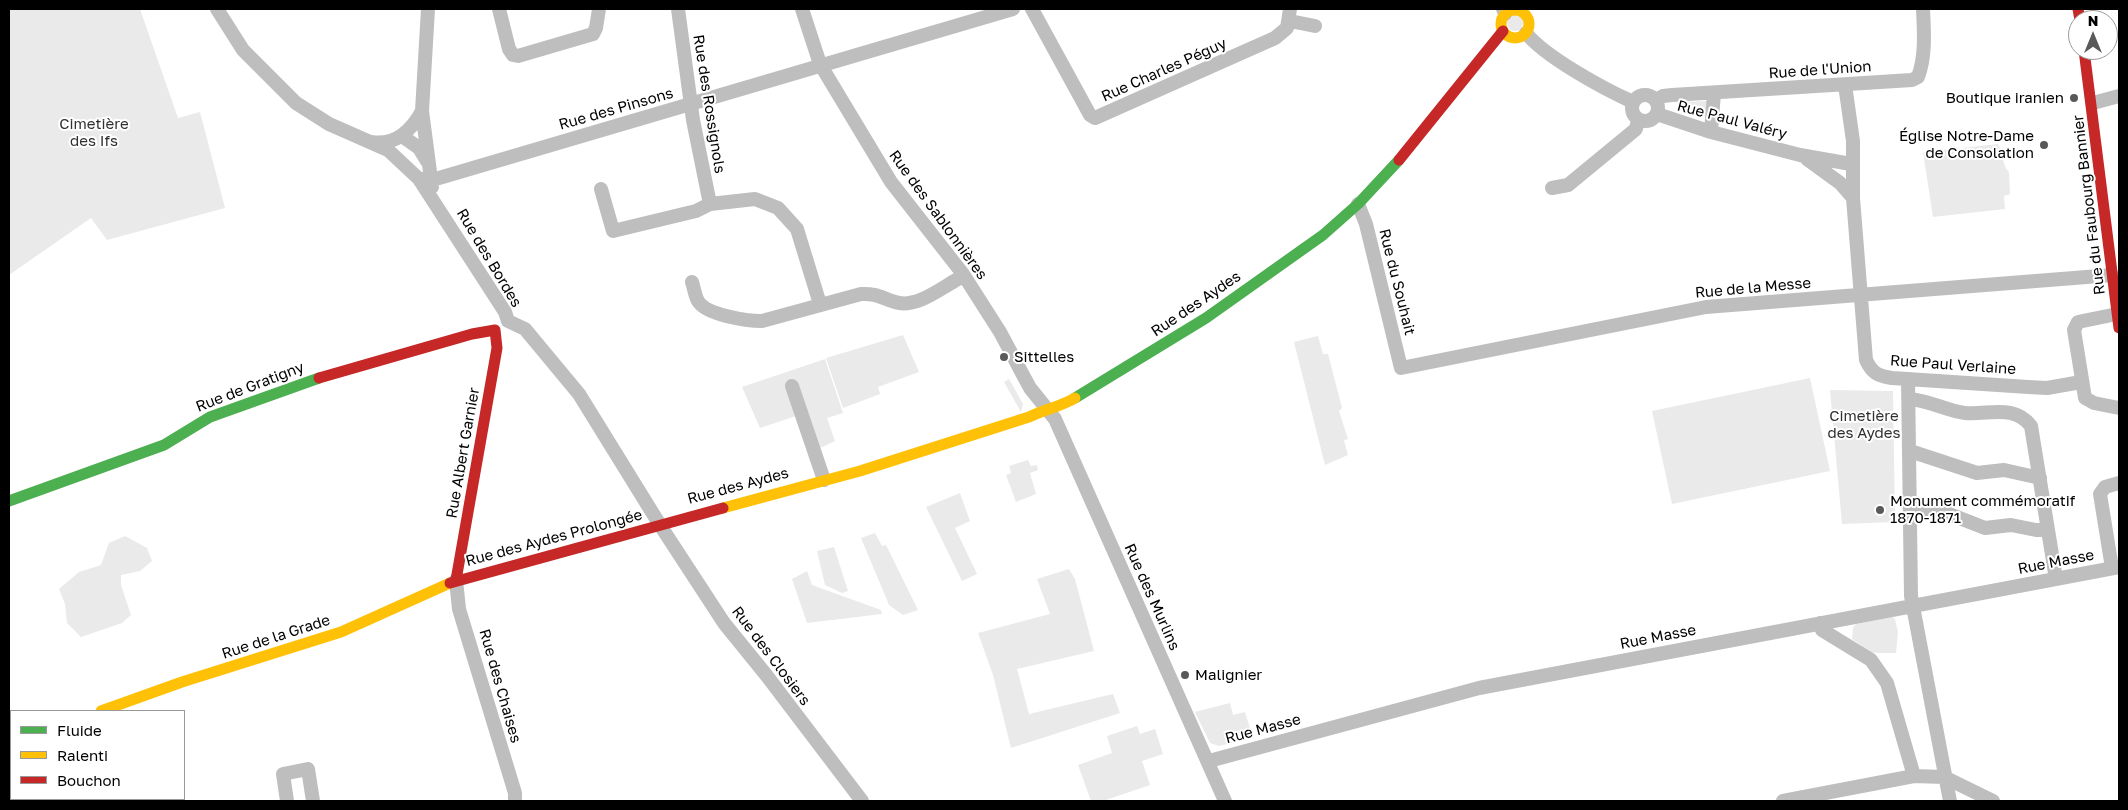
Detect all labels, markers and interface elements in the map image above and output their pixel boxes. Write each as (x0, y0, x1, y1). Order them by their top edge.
north arrow (2068, 10, 2118, 60)
text: N (2088, 12, 2098, 29)
street label: Rue des Rossignols (689, 33, 729, 175)
street label: Rue Charles Péguy (1099, 34, 1229, 106)
street label: Rue de l'Union (1768, 57, 1872, 83)
street label: Rue des Pinsons (557, 84, 675, 134)
place label: Boutique iranien (1946, 89, 2064, 107)
marker: Boutique iranien (2068, 92, 2080, 104)
street label: Rue Paul Valéry (1675, 97, 1789, 143)
street label: Rue du Faubourg Bannier (2069, 114, 2109, 296)
park label: Cimetière des Ifs (59, 115, 129, 150)
place label: Église Notre-Dame de Consolation (1899, 127, 2034, 162)
marker: Église Notre-Dame de Consolation (2038, 139, 2050, 151)
street label: Rue des Sablonnières (885, 147, 991, 283)
street label: Rue des Bordes (453, 206, 525, 310)
street label: Rue du Souhait (1375, 227, 1419, 337)
street label: Rue des Aydes (1148, 267, 1244, 341)
street label: Rue de la Messe (1694, 274, 1812, 302)
place label: Sittelles (1014, 348, 1074, 366)
marker: Sittelles (998, 351, 1010, 363)
street label: Rue Paul Verlaine (1889, 352, 2017, 378)
street label: Rue de Gratigny (193, 358, 307, 416)
street label: Rue Albert Garnier (443, 386, 483, 520)
park label: Cimetière des Aydes (1828, 407, 1900, 442)
street label: Rue des Aydes (685, 464, 791, 508)
place label: Monument commémoratif 1870-1871 (1890, 492, 2075, 527)
marker: Monument commémoratif 1870-1871 (1874, 504, 1886, 516)
street label: Rue des Aydes Prolongée (464, 506, 644, 570)
street label: Rue des Murlins (1120, 541, 1184, 653)
street label: Rue Masse (2016, 546, 2096, 578)
street label: Rue des Closiers (728, 603, 814, 709)
street label: Rue de la Grade (220, 611, 332, 663)
street label: Rue Masse (1618, 621, 1698, 653)
street label: Rue des Chaises (475, 627, 525, 745)
place label: Malignier (1195, 666, 1262, 684)
marker: Malignier (1179, 669, 1191, 681)
legend (10, 710, 185, 800)
street label: Rue Masse (1223, 710, 1303, 748)
text: Fluide (57, 721, 102, 739)
text: Ralenti (57, 746, 108, 764)
text: Bouchon (57, 771, 121, 789)

